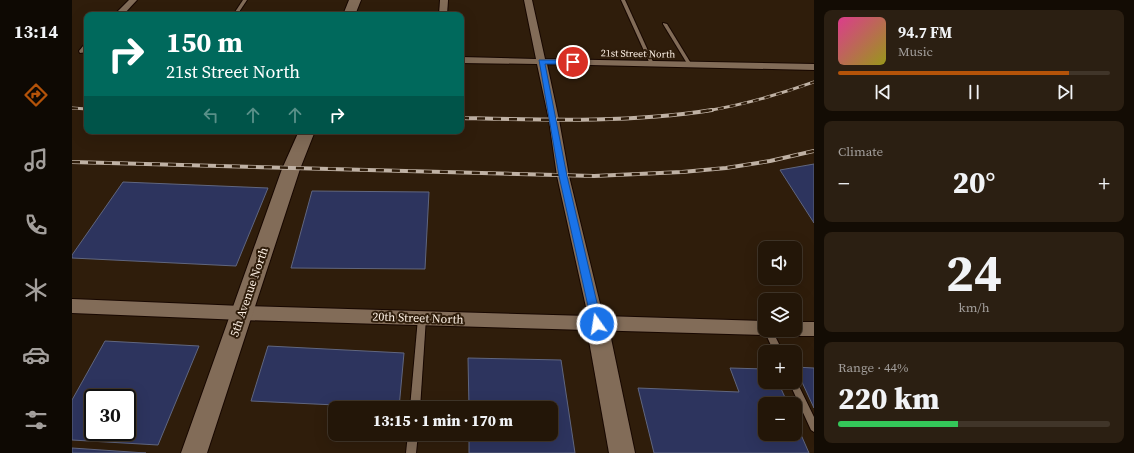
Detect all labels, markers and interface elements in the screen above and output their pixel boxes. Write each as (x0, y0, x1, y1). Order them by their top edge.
text: 13:14 (14, 19, 58, 44)
text: 94.7 FM (898, 22, 952, 43)
text: 150 m (166, 23, 243, 61)
icon: right (100, 28, 152, 80)
text: Music (898, 43, 933, 60)
pin (556, 45, 590, 79)
street label: 21st Street North (601, 46, 675, 61)
icon: arrive (562, 51, 584, 73)
text: 21st Street North (166, 59, 300, 84)
icon: directions (22, 81, 50, 109)
icon: previous (872, 81, 894, 103)
icon: pause (963, 81, 985, 103)
icon: next (1054, 81, 1076, 103)
icon: left (200, 104, 222, 126)
icon: ahead (242, 104, 264, 126)
icon: ahead (284, 104, 306, 126)
icon: right (326, 104, 348, 126)
text: Climate (838, 143, 883, 160)
icon: music (22, 146, 50, 174)
text: 20° (953, 162, 995, 203)
text: − (838, 168, 850, 198)
text: + (1098, 168, 1110, 198)
icon: phone (22, 211, 50, 239)
text: 24 (946, 237, 1002, 308)
map controls (758, 241, 802, 441)
button: sound (758, 241, 802, 285)
street label: 5th Avenue North (226, 245, 272, 339)
icon: climate (22, 276, 50, 304)
button: layers (758, 293, 802, 337)
text: km/h (959, 299, 989, 316)
position arrow (576, 303, 618, 345)
street label: 20th Street North (372, 308, 464, 328)
icon: car (22, 341, 50, 369)
button: + (758, 345, 802, 389)
text: Range · 44% (838, 359, 909, 376)
text: 220 km (838, 378, 939, 419)
speed limit sign: 30 (84, 389, 136, 441)
button: − (758, 397, 802, 441)
icon: filters (22, 406, 50, 434)
text: 13:15 · 1 min · 170 m (373, 410, 513, 431)

